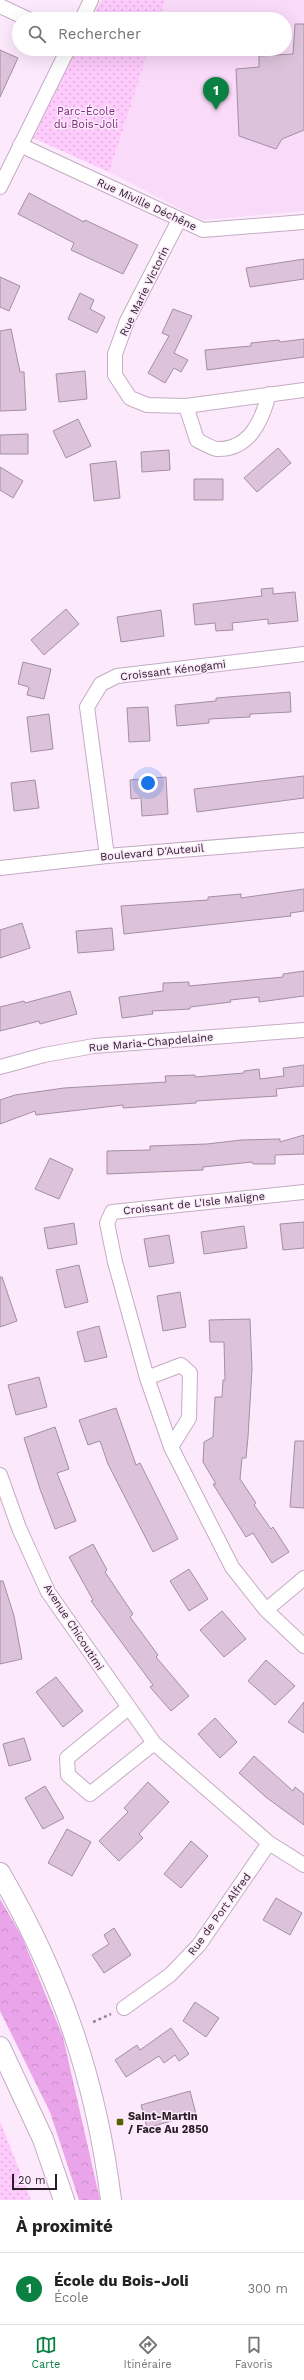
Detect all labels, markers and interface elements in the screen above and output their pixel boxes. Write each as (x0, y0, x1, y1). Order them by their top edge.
search box (12, 12, 292, 56)
icon: search (26, 23, 48, 45)
text: Rechercher (58, 25, 141, 43)
pin: 1 (203, 77, 229, 110)
park label: Parc-École du Bois-Joli (54, 104, 118, 131)
street label: Rue Miville Déchêne (95, 176, 199, 233)
street label: Rue Marie Victorin (117, 244, 172, 338)
street label: Croissant Kénogami (120, 658, 227, 683)
your location (138, 773, 158, 793)
street label: Boulevard D'Auteuil (100, 841, 205, 864)
street label: Rue Maria-Chapdelaine (88, 1031, 214, 1054)
street label: Croissant de L'Isle Maligne (123, 1190, 266, 1217)
street label: Avenue Chicoutimi (41, 1582, 106, 1673)
street label: Rue de Port Alfred (185, 1870, 254, 1958)
place label: Saint-Martin / Face Au 2850 (128, 2110, 209, 2136)
marker: Saint-Martin / Face Au 2850 (115, 2117, 125, 2127)
scale bar (12, 2172, 57, 2191)
text: 20 m (18, 2174, 46, 2187)
text: À proximité (16, 2216, 113, 2236)
text: École du Bois-Joli (54, 2272, 189, 2290)
text: 1 (26, 2281, 32, 2296)
text: 300 m (247, 2281, 288, 2296)
text: École (54, 2290, 89, 2305)
tab: Carte (32, 2334, 60, 2371)
tab: Itinéraire (124, 2334, 172, 2371)
tab: Favoris (235, 2334, 272, 2371)

